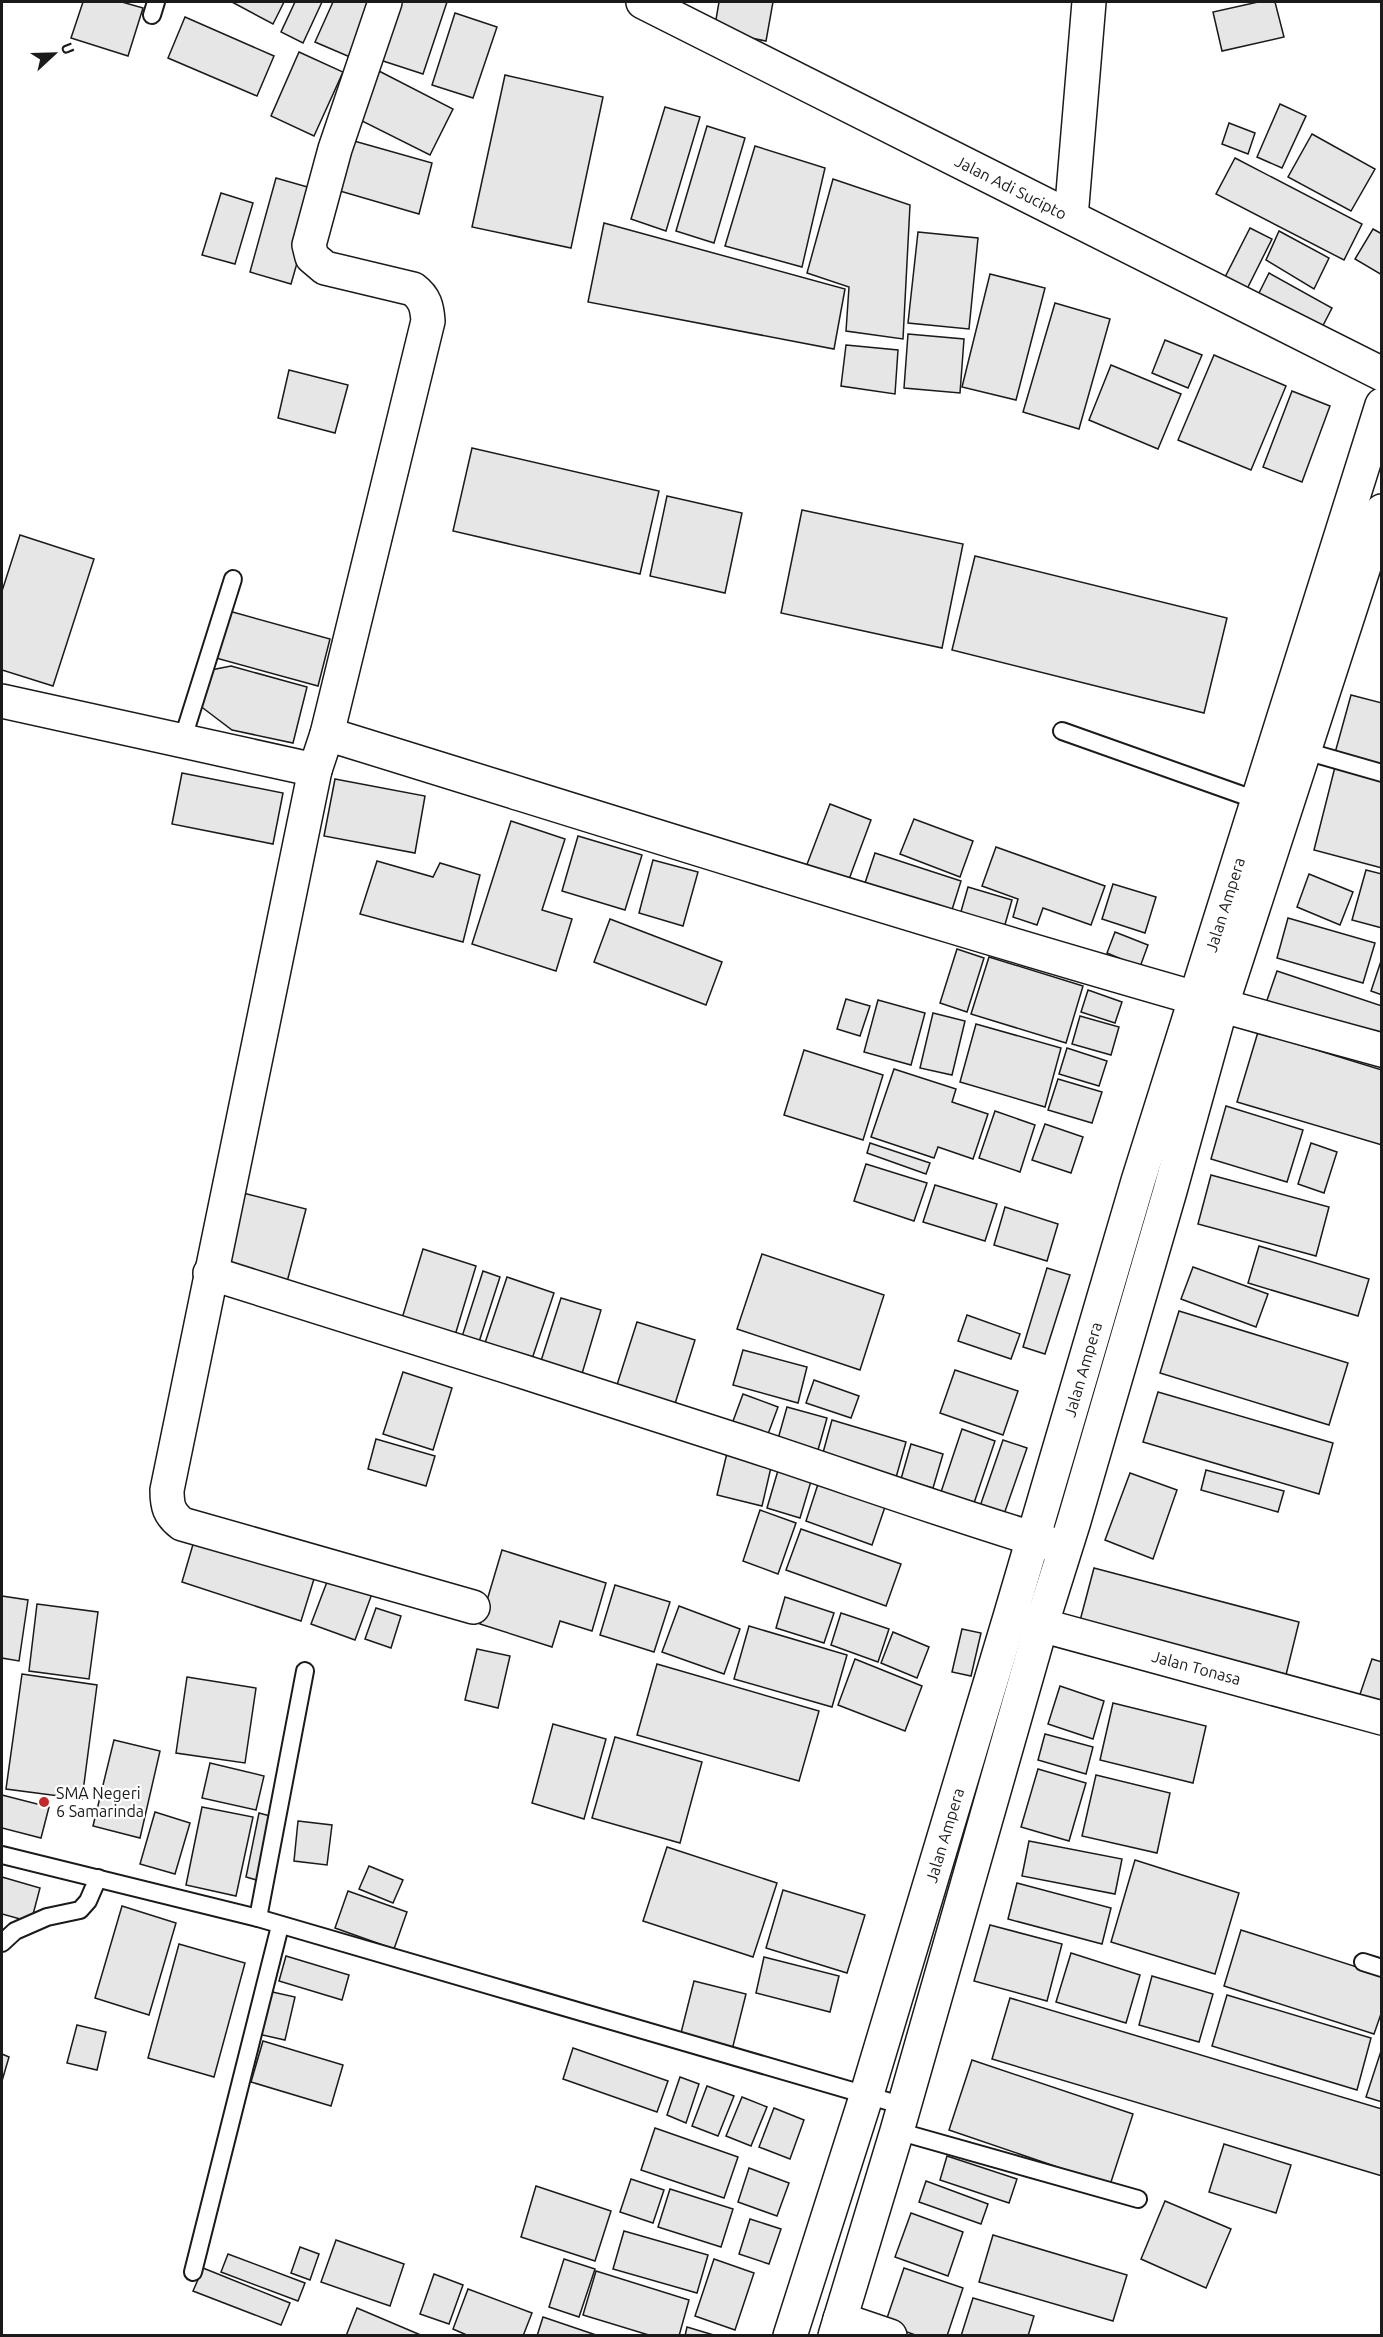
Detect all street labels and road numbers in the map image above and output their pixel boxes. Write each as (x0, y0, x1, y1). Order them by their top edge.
street label: Jalan Adi Sucipto (952, 152, 1070, 223)
street label: Jalan Ampera (1202, 855, 1248, 954)
street label: Jalan Ampera (1060, 1320, 1105, 1419)
street label: Jalan Tonasa (1150, 1647, 1243, 1688)
street label: Jalan Ampera (922, 1786, 967, 1885)

